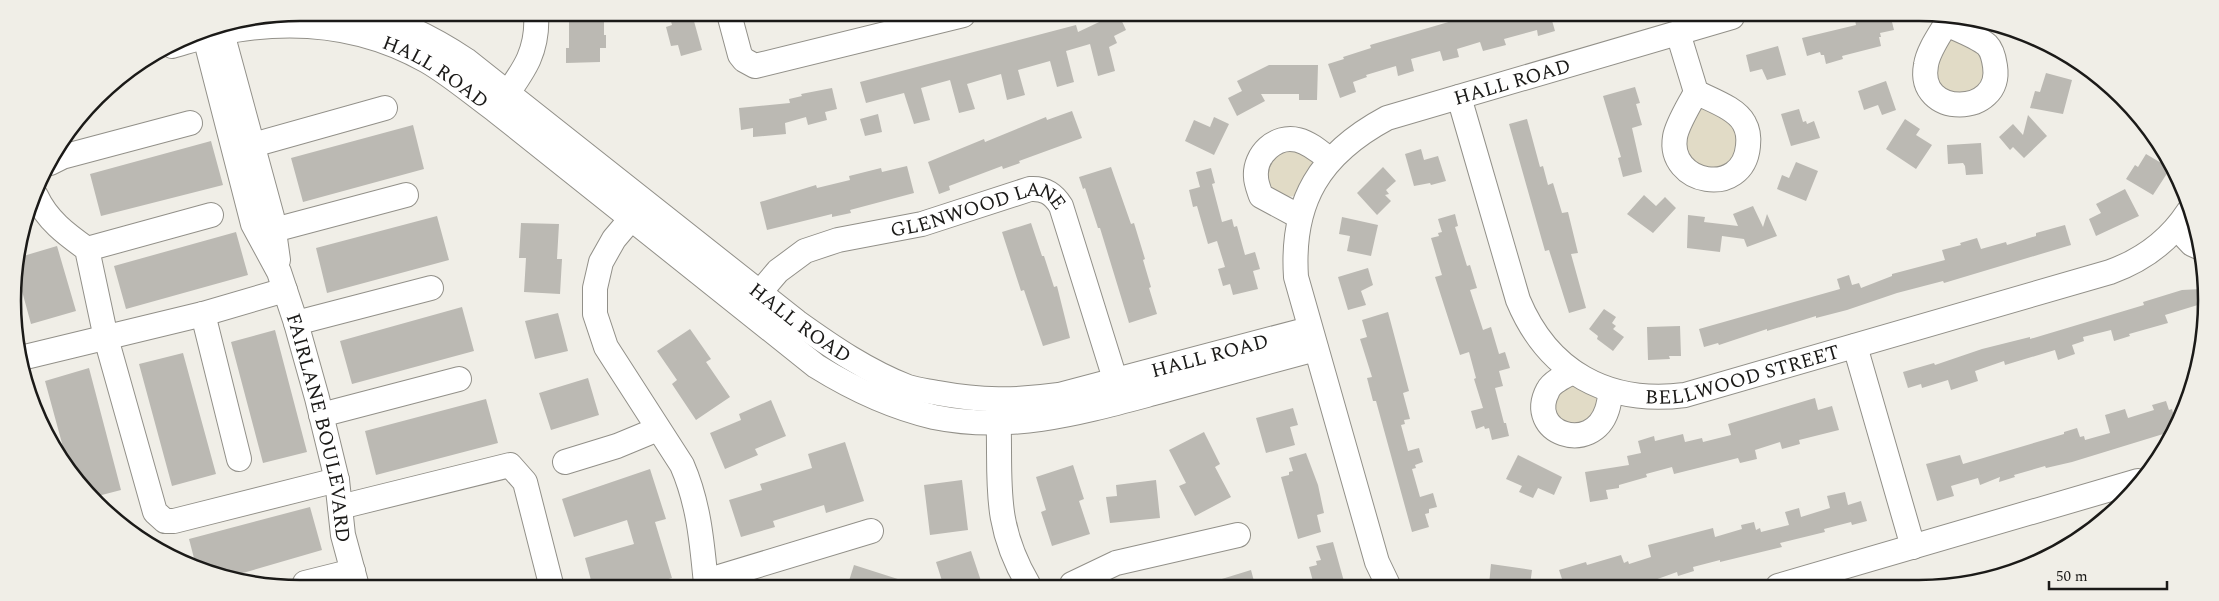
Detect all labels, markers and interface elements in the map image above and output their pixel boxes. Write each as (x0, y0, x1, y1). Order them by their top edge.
street label: HALL ROAD (378, 28, 495, 116)
street label: HALL ROAD (1450, 51, 1574, 114)
street label: GLENWOOD LANE (888, 175, 1073, 246)
street label: HALL ROAD (742, 275, 857, 371)
street label: FAIRLANE BOULEVARD (278, 309, 358, 544)
street label: HALL ROAD (1148, 326, 1272, 386)
street label: BELLWOOD STREET (1644, 337, 1843, 413)
scale bar (2049, 558, 2166, 590)
text: 50 m (2056, 565, 2088, 588)

